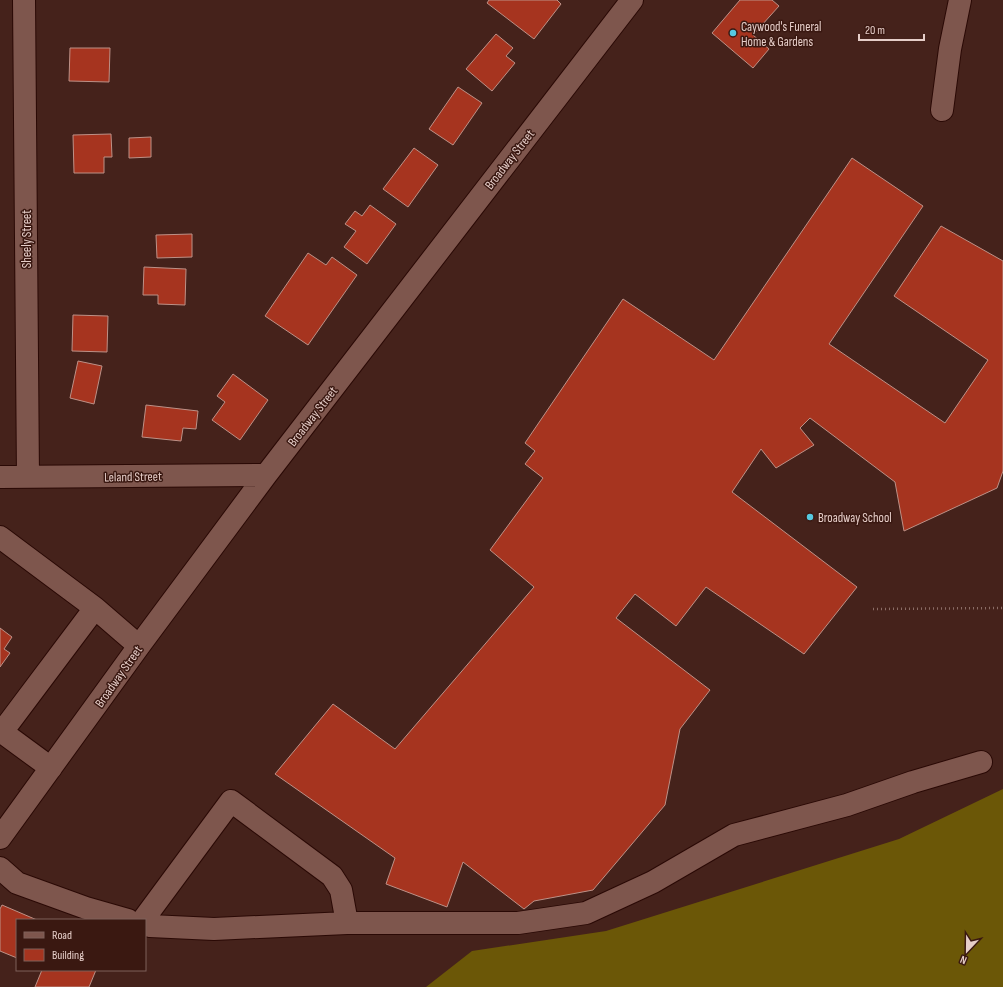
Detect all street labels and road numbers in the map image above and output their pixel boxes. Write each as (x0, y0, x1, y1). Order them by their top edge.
street label: Broadway Street (481, 126, 538, 193)
street label: Sheely Street (19, 210, 35, 268)
street label: Broadway Street (284, 383, 341, 450)
street label: Leland Street (104, 468, 162, 486)
street label: Broadway Street (92, 643, 146, 711)

